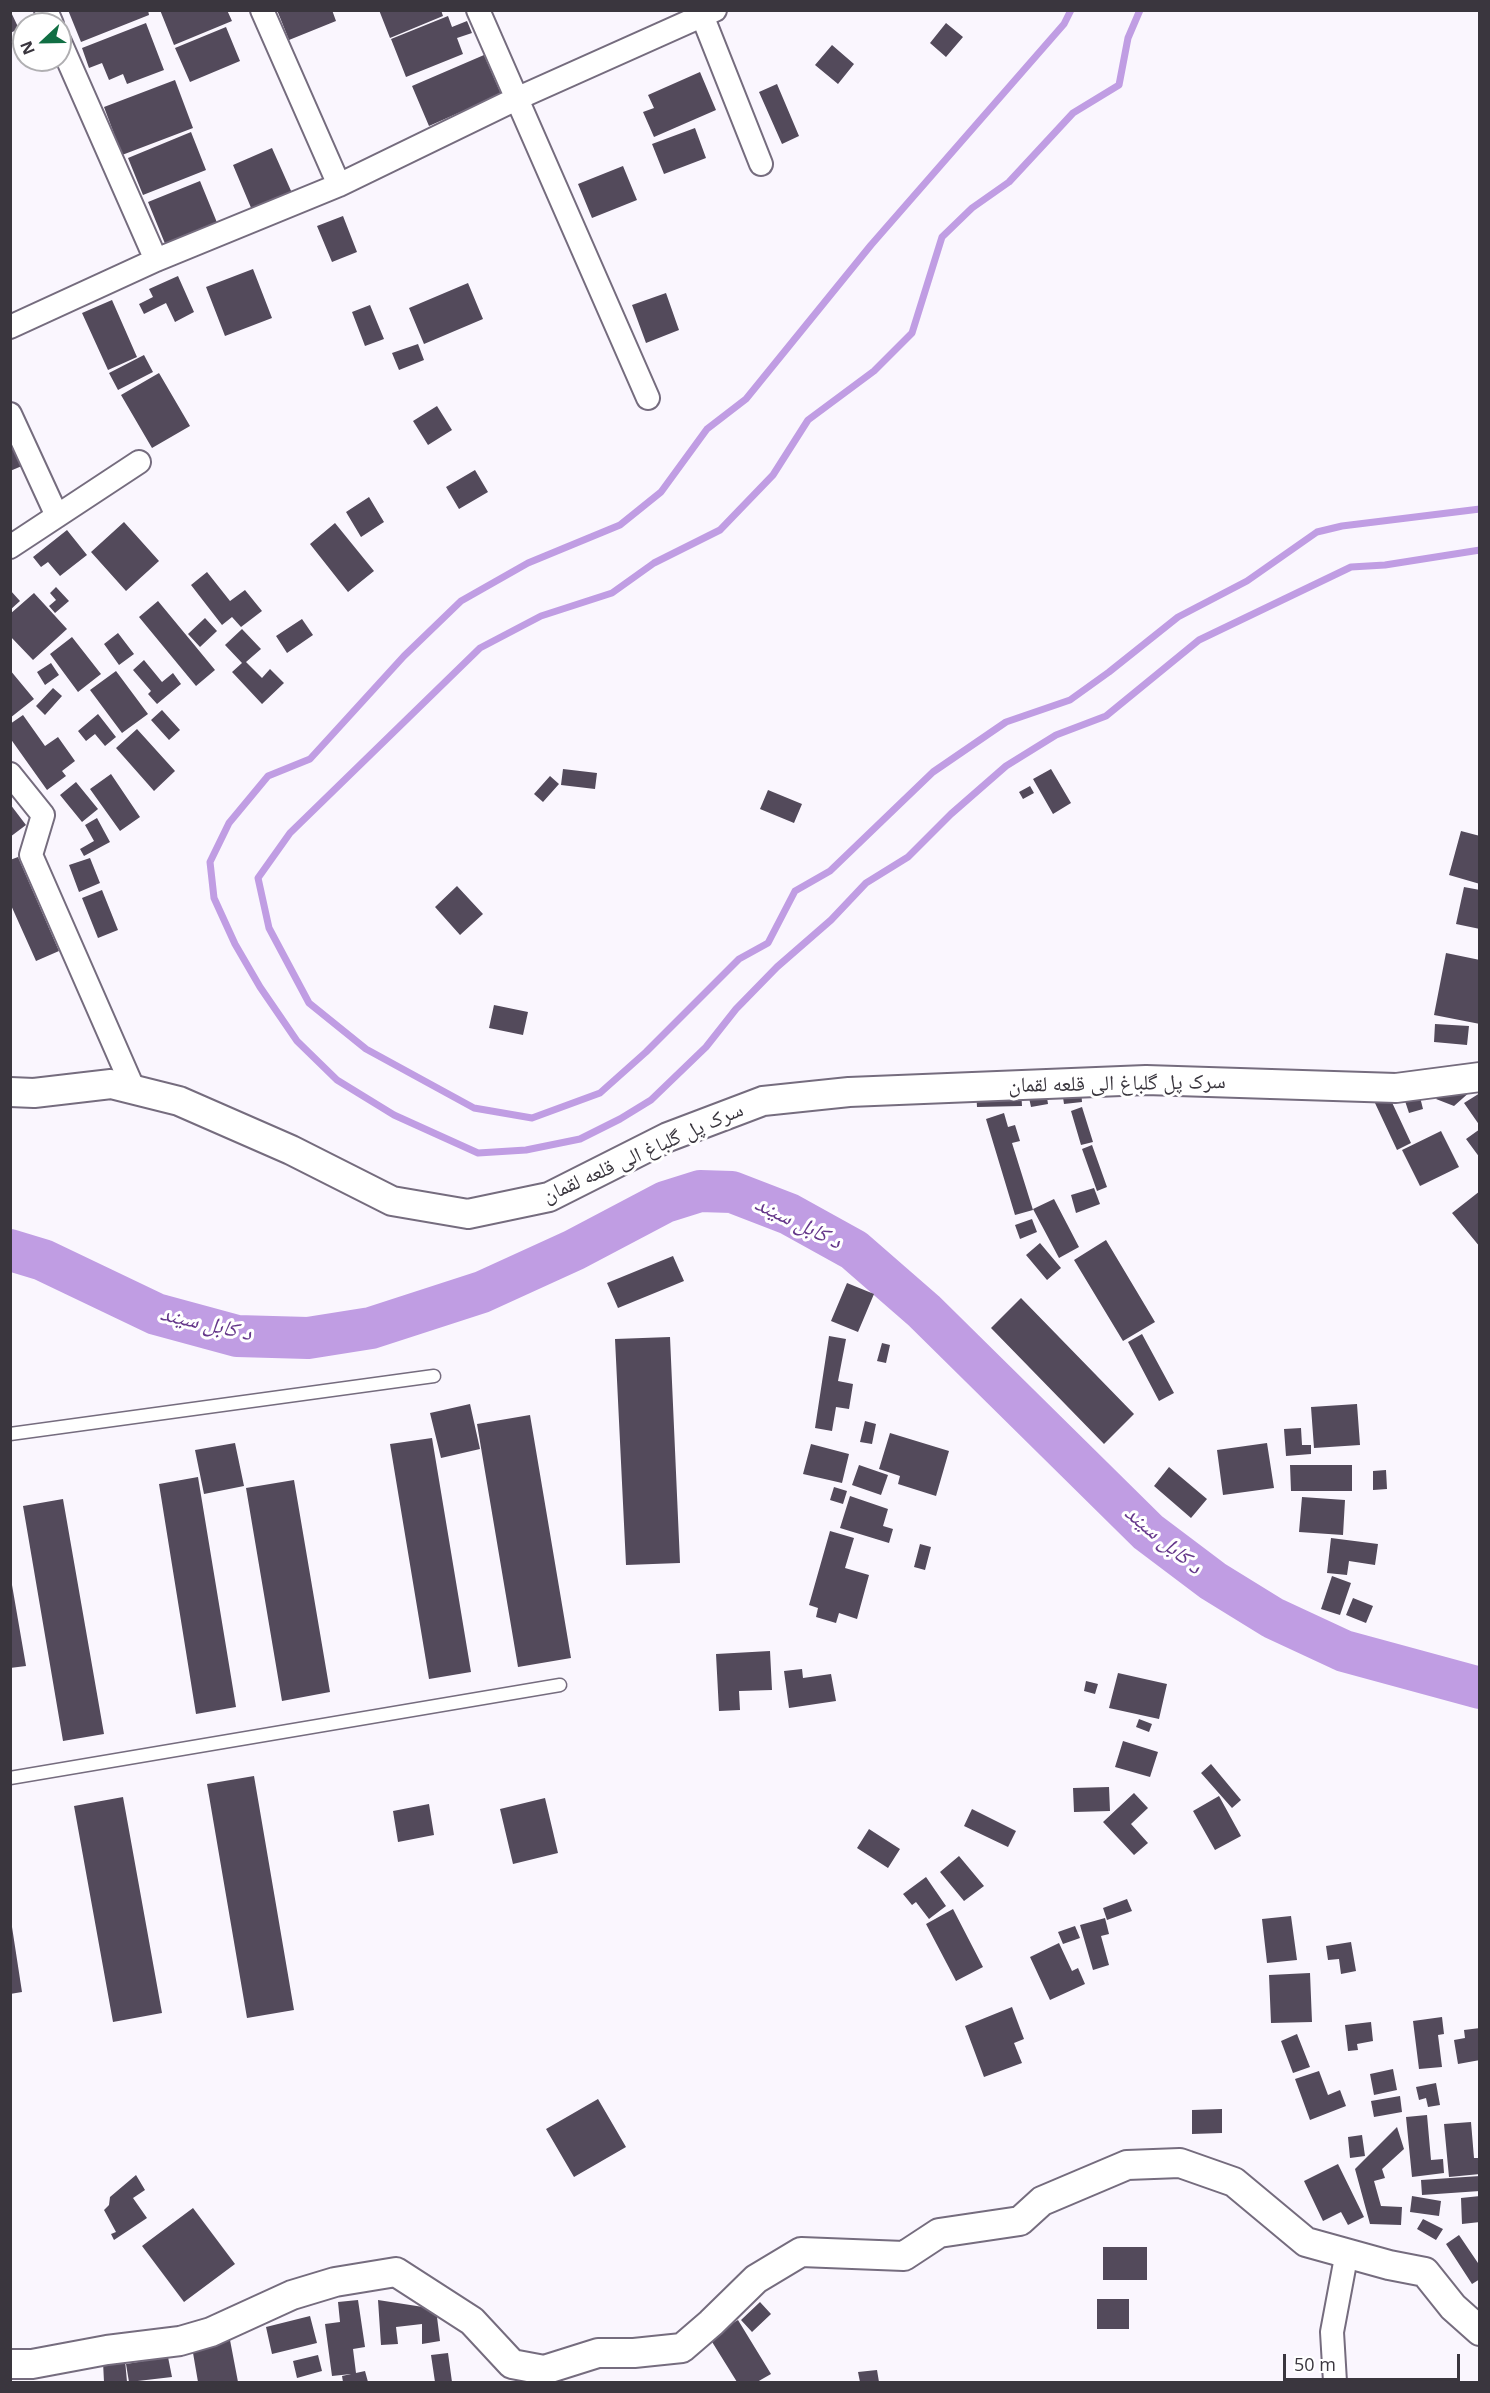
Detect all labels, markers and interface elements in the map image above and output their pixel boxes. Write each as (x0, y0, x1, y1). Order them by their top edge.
north arrow (12, 12, 72, 72)
text: N (15, 38, 40, 58)
street label: سرک پل گلباغ الی قلعه لقمان (1008, 1070, 1226, 1098)
street label: سرک پل گلباغ الی قلعه لقمان (539, 1097, 747, 1209)
water label: د کابل سيند (750, 1191, 846, 1255)
water label: د کابل سيند (157, 1301, 255, 1347)
water label: د کابل سيند (1119, 1500, 1207, 1580)
scale bar (1286, 2342, 1463, 2380)
text: 50 m (1294, 2352, 1336, 2376)

